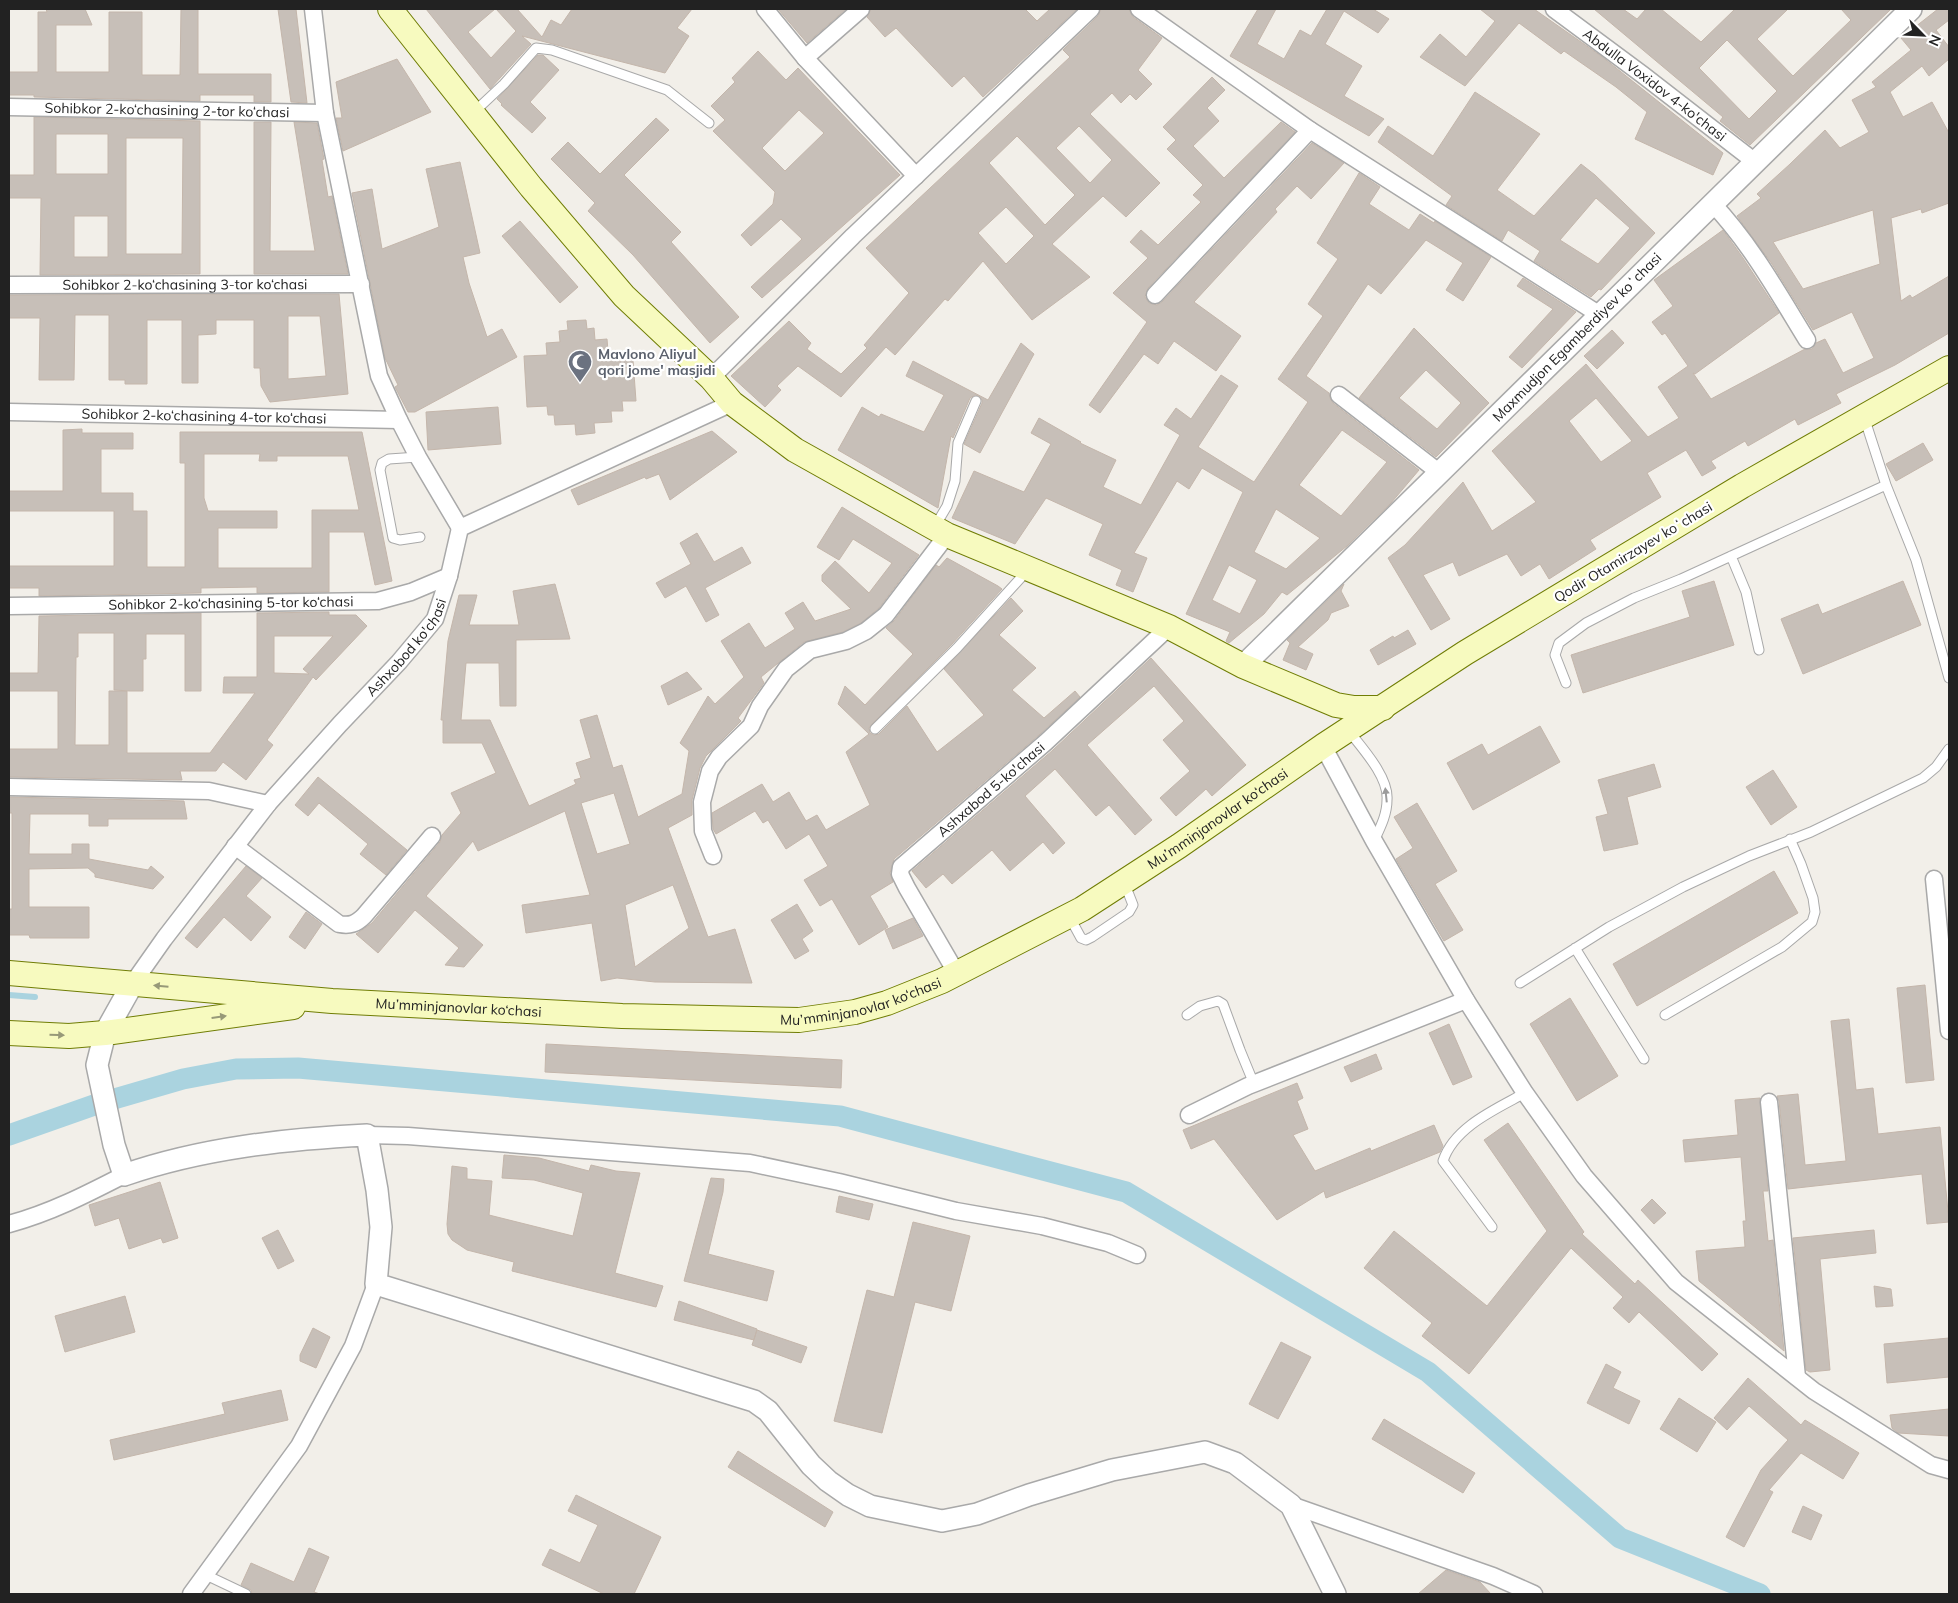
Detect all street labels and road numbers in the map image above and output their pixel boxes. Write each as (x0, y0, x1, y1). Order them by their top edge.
street label: Abdulla Voxidov 4-ko'chasi (1579, 25, 1730, 145)
street label: Sohibkor 2-ko‘chasining 2-tor ko‘chasi (44, 99, 290, 121)
street label: Maxmudjon Egamberdiyev koʻchasi (1489, 249, 1665, 425)
street label: Sohibkor 2-ko‘chasining 3-tor ko‘chasi (63, 275, 307, 294)
street label: Sohibkor 2-ko‘chasining 4-tor ko‘chasi (81, 404, 327, 428)
street label: Qodir Otamirzayev koʻchasi (1551, 498, 1715, 606)
street label: Sohibkor 2-ko‘chasining 5-tor ko‘chasi (108, 592, 354, 614)
street label: Ashxobod ko'chasi (362, 596, 450, 700)
street label: Ashxabod 5-ko'chasi (934, 738, 1048, 841)
street label: Mu’mminjanovlar ko‘chasi (1144, 764, 1291, 873)
street label: Mu’mminjanovlar ko‘chasi (780, 973, 944, 1029)
street label: Mu’mminjanovlar ko‘chasi (375, 994, 542, 1021)

